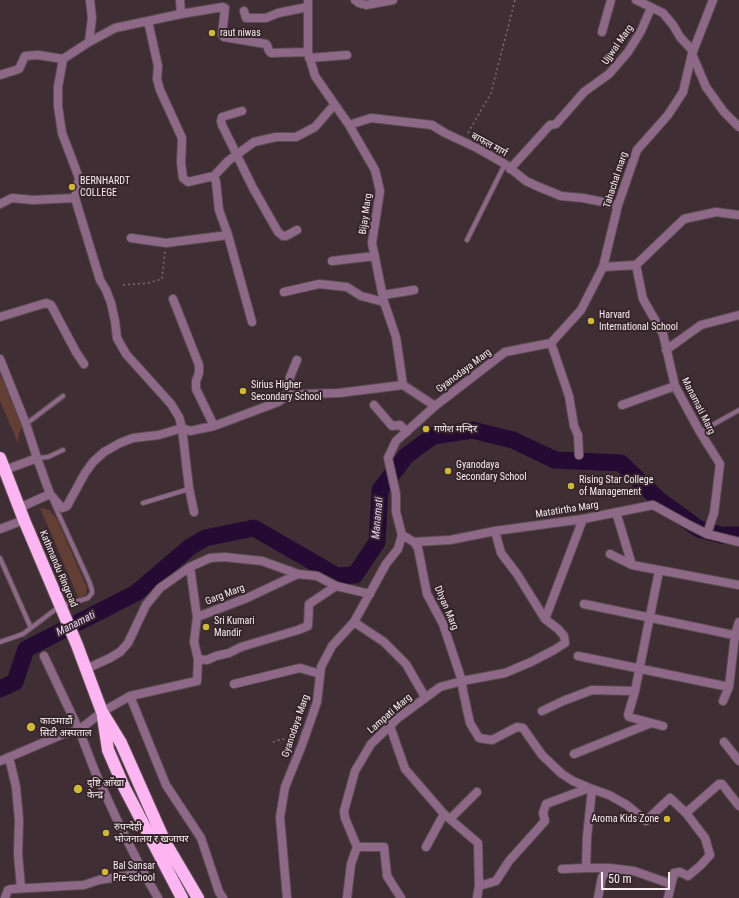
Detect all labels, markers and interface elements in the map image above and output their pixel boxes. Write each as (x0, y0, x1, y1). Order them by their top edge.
street label: Ujjwal Marg (600, 23, 636, 67)
place label: raut niwas (220, 27, 261, 39)
marker: raut niwas (207, 28, 217, 38)
street label: बाफल मार्ग (469, 130, 509, 160)
street label: Tahachal marg (601, 151, 631, 209)
place label: BERNHARDT COLLEGE (80, 175, 130, 198)
marker: BERNHARDT COLLEGE (67, 182, 77, 192)
street label: Bijay Marg (357, 193, 375, 235)
place label: Harvard International School (599, 309, 678, 332)
marker: Harvard International School (586, 316, 596, 326)
street label: Gyanodaya Marg (434, 346, 494, 396)
street label: Manamati Marg (679, 376, 717, 436)
place label: Sirius Higher Secondary School (251, 379, 322, 402)
marker: Sirius Higher Secondary School (238, 386, 248, 396)
place label: गणेश मन्दिर (434, 423, 477, 435)
marker: गणेश मन्दिर (421, 424, 431, 434)
place label: Gyanodaya Secondary School (456, 459, 527, 482)
marker: Gyanodaya Secondary School (443, 466, 453, 476)
place label: Rising Star College of Management (579, 474, 653, 498)
marker: Rising Star College of Management (566, 481, 576, 491)
water label: Manamati (370, 496, 386, 540)
street label: Matatirtha Marg (535, 499, 599, 521)
street label: Kathmandu Ringroad (36, 529, 80, 609)
street label: Garg Marg (204, 582, 246, 608)
street label: Dhyan Marg (431, 584, 461, 632)
water label: Manamati (54, 609, 98, 639)
place label: Sri Kumari Mandir (214, 615, 255, 638)
marker: Sri Kumari Mandir (201, 622, 211, 632)
street label: Lampati Marg (365, 692, 415, 736)
street label: Gyanodaya Marg (280, 693, 312, 759)
place label: काठमाडौं सिटी अस्पताल (40, 715, 92, 738)
marker: काठमाडौं सिटी अस्पताल (25, 721, 37, 733)
place label: द्ष्टि आँखा केन्द्र (87, 777, 124, 800)
marker: द्ष्टि आँखा केन्द्र (72, 783, 84, 795)
place label: Aroma Kids Zone (591, 813, 659, 825)
marker: Aroma Kids Zone (662, 814, 672, 824)
place label: रुपन्देही भोजनालय र खजाघर (114, 821, 189, 844)
marker: रुपन्देही भोजनालय र खजाघर (101, 828, 111, 838)
place label: Bal Sansar Pre-school (113, 860, 155, 884)
scale bar (603, 864, 672, 890)
marker: Bal Sansar Pre-school (100, 867, 110, 877)
text: 50 m (608, 872, 632, 886)

